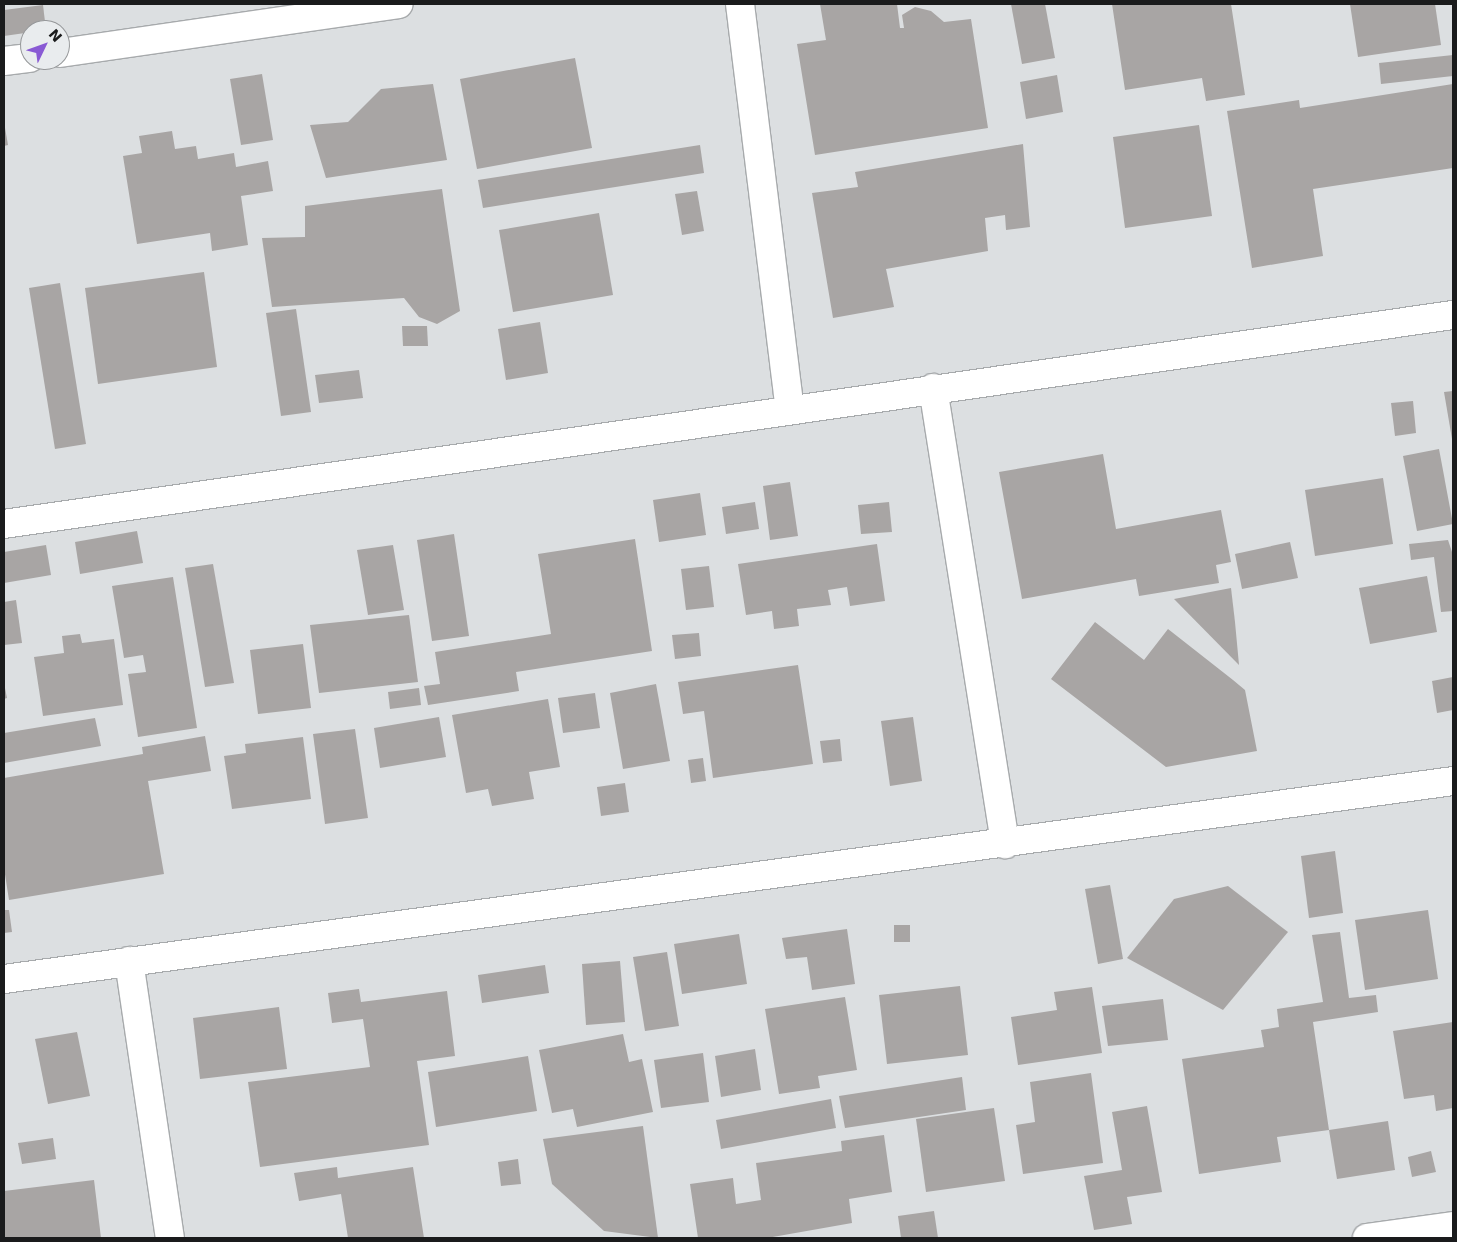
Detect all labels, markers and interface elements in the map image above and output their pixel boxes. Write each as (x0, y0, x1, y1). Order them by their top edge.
north arrow (20, 20, 70, 70)
text: N (46, 26, 65, 45)

